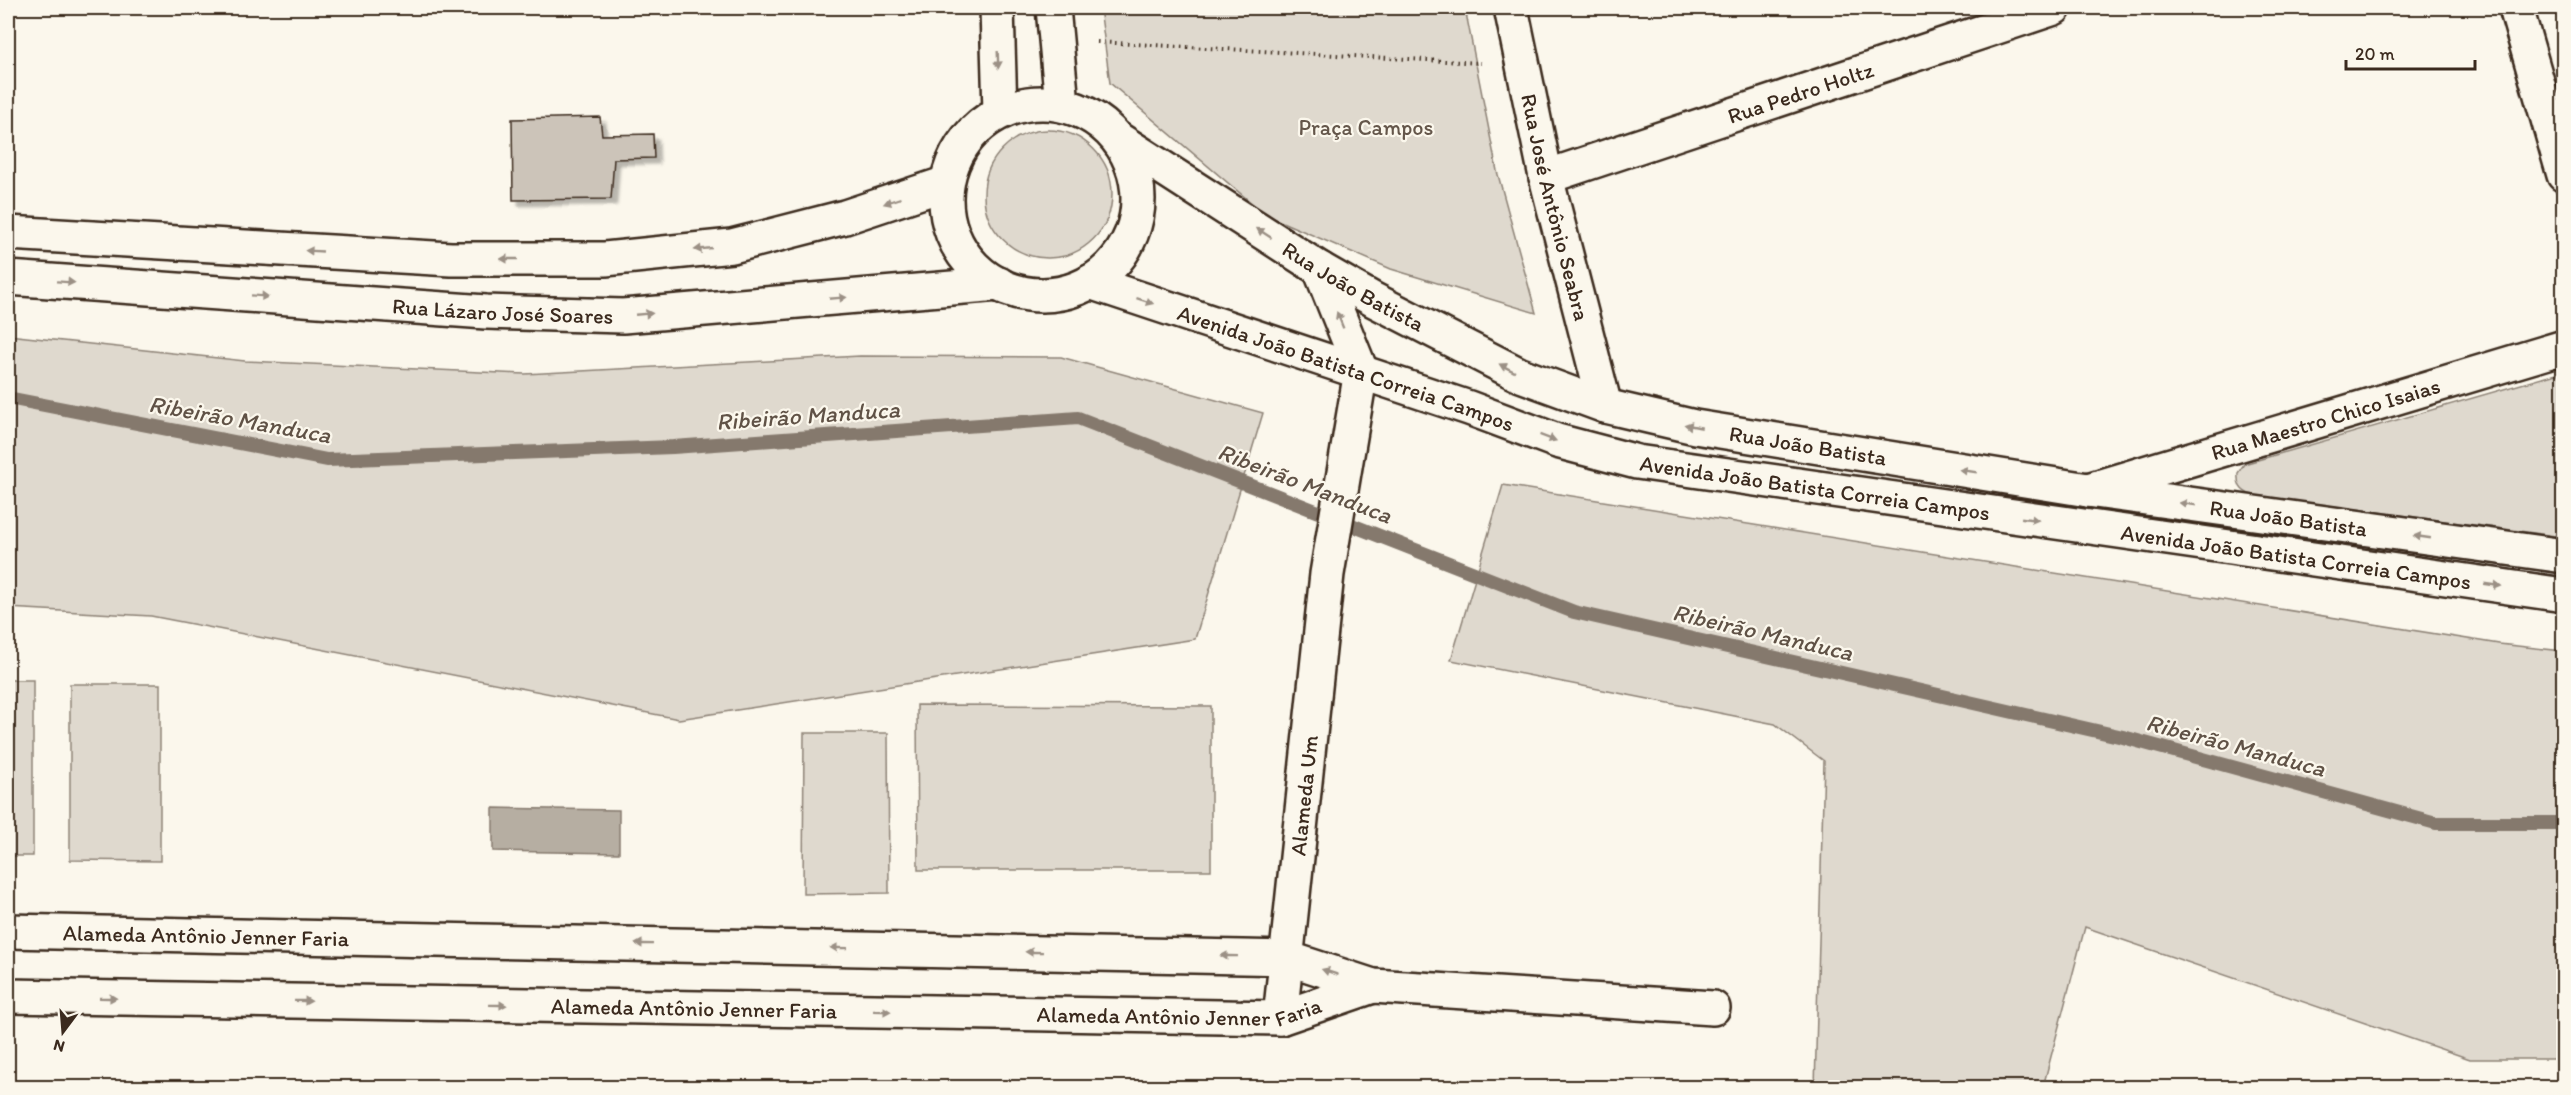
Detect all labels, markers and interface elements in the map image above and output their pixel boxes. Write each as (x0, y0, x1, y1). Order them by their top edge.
scale bar (2346, 33, 2475, 71)
text: 20 m (2355, 43, 2395, 65)
one-way arrow (993, 50, 1003, 69)
street label: Rua Pedro Holtz (1724, 56, 1877, 129)
street label: Rua José Antônio Seabra (1516, 91, 1596, 324)
park label: Praça Campos (1299, 114, 1433, 141)
one-way arrow (883, 197, 901, 207)
one-way arrow (1255, 227, 1272, 238)
street label: Rua João Batista (1278, 235, 1430, 337)
one-way arrow (694, 244, 713, 254)
one-way arrow (304, 247, 323, 256)
one-way arrow (499, 254, 518, 264)
one-way arrow (56, 277, 75, 287)
one-way arrow (251, 292, 270, 301)
street label: Rua Lázaro José Soares (391, 292, 614, 329)
one-way arrow (829, 293, 848, 303)
one-way arrow (1136, 296, 1154, 306)
street label: Avenida João Batista Correia Campos (1174, 299, 1518, 437)
one-way arrow (634, 309, 653, 319)
one-way arrow (1335, 311, 1344, 329)
one-way arrow (1498, 363, 1515, 373)
street label: Rua Maestro Chico Isaias (2208, 372, 2443, 466)
water label: Ribeirão Manduca (147, 389, 334, 449)
water label: Ribeirão Manduca (715, 394, 901, 436)
street label: Rua João Batista (1727, 419, 1889, 471)
one-way arrow (1683, 421, 1702, 430)
one-way arrow (1540, 433, 1558, 443)
water label: Ribeirão Manduca (1214, 436, 1397, 530)
street label: Avenida João Batista Correia Campos (1638, 449, 1992, 526)
one-way arrow (1958, 466, 1977, 475)
street label: Rua João Batista (2208, 494, 2370, 542)
one-way arrow (2178, 500, 2197, 509)
one-way arrow (2021, 514, 2040, 523)
street label: Avenida João Batista Correia Campos (2119, 518, 2473, 595)
one-way arrow (2413, 532, 2432, 541)
one-way arrow (2484, 580, 2503, 589)
water label: Ribeirão Manduca (1670, 597, 1856, 667)
water label: Ribeirão Manduca (2143, 707, 2329, 783)
street label: Alameda Um (1284, 733, 1323, 857)
street label: Alameda Antônio Jenner Faria (63, 919, 350, 952)
one-way arrow (634, 939, 653, 949)
one-way arrow (829, 943, 848, 953)
one-way arrow (1024, 947, 1043, 957)
one-way arrow (1219, 952, 1238, 961)
one-way arrow (1321, 966, 1339, 976)
street label: Alameda Antônio Jenner Faria (1036, 991, 1326, 1032)
street label: Alameda Antônio Jenner Faria (551, 992, 838, 1024)
one-way arrow (98, 993, 117, 1003)
one-way arrow (293, 997, 312, 1006)
one-way arrow (488, 1000, 507, 1010)
north arrow (33, 1002, 93, 1062)
one-way arrow (872, 1007, 891, 1016)
text: N (51, 1035, 67, 1057)

